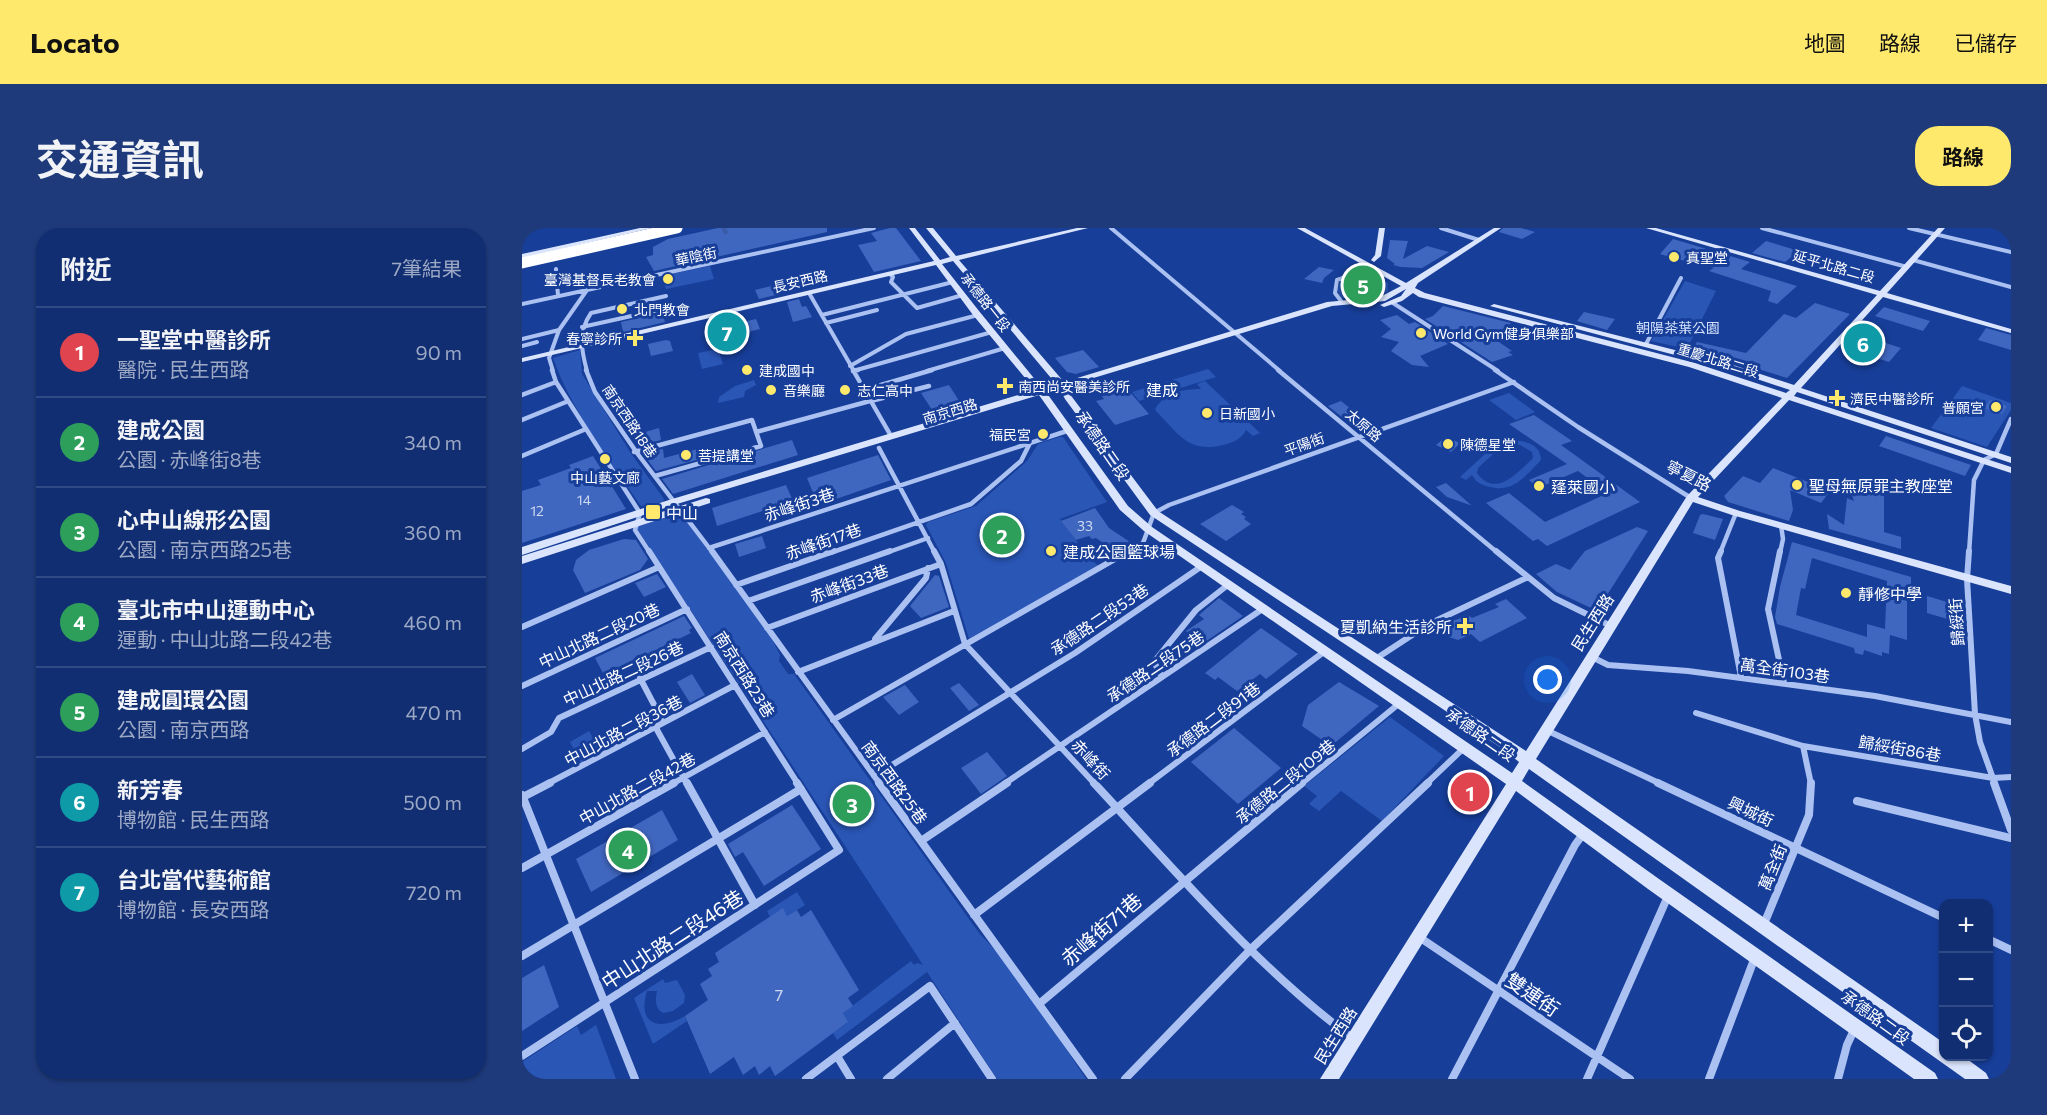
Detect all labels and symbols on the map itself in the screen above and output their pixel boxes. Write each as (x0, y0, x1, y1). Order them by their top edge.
street label: 華陰街 (674, 243, 718, 269)
street label: 延平北路二段 (1791, 246, 1877, 286)
place label: 真聖堂 (1686, 249, 1728, 266)
marker: 真聖堂 (1667, 250, 1681, 264)
pin: 5 (1344, 262, 1382, 308)
street label: 長安西路 (771, 266, 829, 296)
street label: 承德路一段 (958, 269, 1014, 335)
place label: 臺灣基督長老教會 (544, 271, 656, 288)
marker: 臺灣基督長老教會 (661, 272, 675, 286)
place label: 北門教會 (634, 301, 690, 318)
marker: 北門教會 (615, 302, 629, 316)
pin: 7 (708, 310, 746, 354)
park label: 朝陽茶葉公園 (1636, 319, 1720, 336)
pin: 6 (1844, 320, 1882, 366)
place label: World Gym健身俱樂部 (1433, 325, 1574, 342)
marker: World Gym健身俱樂部 (1414, 326, 1428, 340)
marker: 春寧診所 (626, 329, 644, 347)
place label: 春寧診所 (566, 330, 622, 347)
street label: 重慶北路二段 (1675, 340, 1761, 380)
place label: 建成國中 (759, 362, 815, 379)
marker: 建成國中 (740, 363, 754, 377)
marker: 南西尚安醫美診所 (996, 377, 1014, 395)
place label: 南西尚安醫美診所 (1018, 378, 1130, 395)
district label: 建成 (1146, 380, 1178, 399)
street label: 南京西路18巷 (599, 381, 661, 461)
place label: 音樂廳 (783, 382, 825, 399)
place label: 志仁高中 (857, 382, 913, 399)
marker: 音樂廳 (764, 383, 778, 397)
marker: 志仁高中 (838, 383, 852, 397)
marker: 濟民中醫診所 (1828, 389, 1846, 407)
place label: 濟民中醫診所 (1850, 390, 1934, 407)
street label: 南京西路 (921, 395, 979, 427)
place label: 普願宮 (1942, 399, 1984, 416)
marker: 普願宮 (1989, 400, 2003, 414)
place label: 日新國小 (1219, 405, 1275, 422)
street label: 太原路 (1342, 405, 1386, 445)
marker: 日新國小 (1200, 406, 1214, 420)
street label: 承德路二段 (1072, 407, 1134, 483)
place label: 福民宮 (989, 426, 1031, 443)
marker: 福民宮 (1036, 427, 1050, 441)
street label: 平陽街 (1281, 429, 1327, 459)
place label: 陳德星堂 (1460, 436, 1516, 453)
marker: 陳德星堂 (1441, 437, 1455, 451)
place label: 菩提講堂 (698, 447, 754, 464)
marker: 菩提講堂 (679, 448, 693, 462)
marker: 中山藝文廊 (598, 452, 612, 466)
street label: 寧夏路 (1663, 456, 1715, 494)
place label: 中山藝文廊 (570, 469, 640, 486)
place label: 聖母無原罪主教座堂 (1809, 476, 1953, 495)
place label: 蓬萊國小 (1551, 477, 1615, 496)
marker: 聖母無原罪主教座堂 (1790, 478, 1804, 492)
marker: 蓬萊國小 (1532, 479, 1546, 493)
street label: 赤峰街3巷 (761, 484, 837, 524)
house number: 14 (577, 491, 592, 508)
house number: 12 (530, 502, 544, 519)
marker: 中山 (644, 503, 662, 521)
place label: 中山 (666, 503, 698, 522)
pin: 2 (982, 512, 1022, 558)
house number: 33 (1077, 517, 1093, 534)
street label: 赤峰街17巷 (782, 519, 864, 563)
place label: 建成公園籃球場 (1063, 542, 1175, 561)
marker: 建成公園籃球場 (1044, 544, 1058, 558)
street label: 赤峰街33巷 (807, 560, 891, 606)
street label: 承德路二段53巷 (1046, 579, 1152, 659)
place label: 靜修中學 (1858, 584, 1922, 603)
marker: 靜修中學 (1839, 586, 1853, 600)
street label: 民生西路 (1567, 590, 1617, 654)
street label: 歸綏街 (1945, 597, 1967, 647)
street label: 中山北路二段20巷 (535, 599, 663, 671)
place label: 夏凱納生活診所 (1340, 617, 1452, 636)
marker: 夏凱納生活診所 (1456, 617, 1474, 635)
street label: 承德路二段75巷 (1103, 626, 1207, 706)
street label: 南京西路23巷 (711, 627, 779, 721)
street label: 中山北路二段26巷 (560, 637, 686, 709)
street label: 萬全街103巷 (1739, 654, 1831, 686)
your location (1533, 665, 1562, 694)
street label: 承德路二段91巷 (1162, 678, 1264, 760)
street label: 中山北路二段36巷 (561, 691, 685, 769)
street label: 承德路二段 (1443, 703, 1519, 765)
street label: 歸綏街86巷 (1857, 731, 1943, 765)
street label: 赤峰街 (1068, 735, 1114, 783)
street label: 承德路二段109巷 (1231, 735, 1339, 827)
street label: 南京西路25巷 (858, 737, 932, 827)
street label: 中山北路二段42巷 (575, 748, 699, 828)
pin: 1 (1450, 770, 1490, 814)
pin: 3 (832, 782, 872, 826)
street label: 興城街 (1725, 792, 1777, 830)
pin: 4 (608, 828, 648, 872)
street label: 萬全街 (1754, 841, 1790, 893)
street label: 中山北路二段46巷 (597, 884, 747, 994)
street label: 赤峰街71巷 (1056, 887, 1146, 971)
street label: 雙連街 (1501, 967, 1565, 1021)
house number: 7 (775, 985, 783, 1004)
street label: 承德路二段 (1838, 986, 1914, 1048)
street label: 民生西路 (1310, 1003, 1360, 1067)

